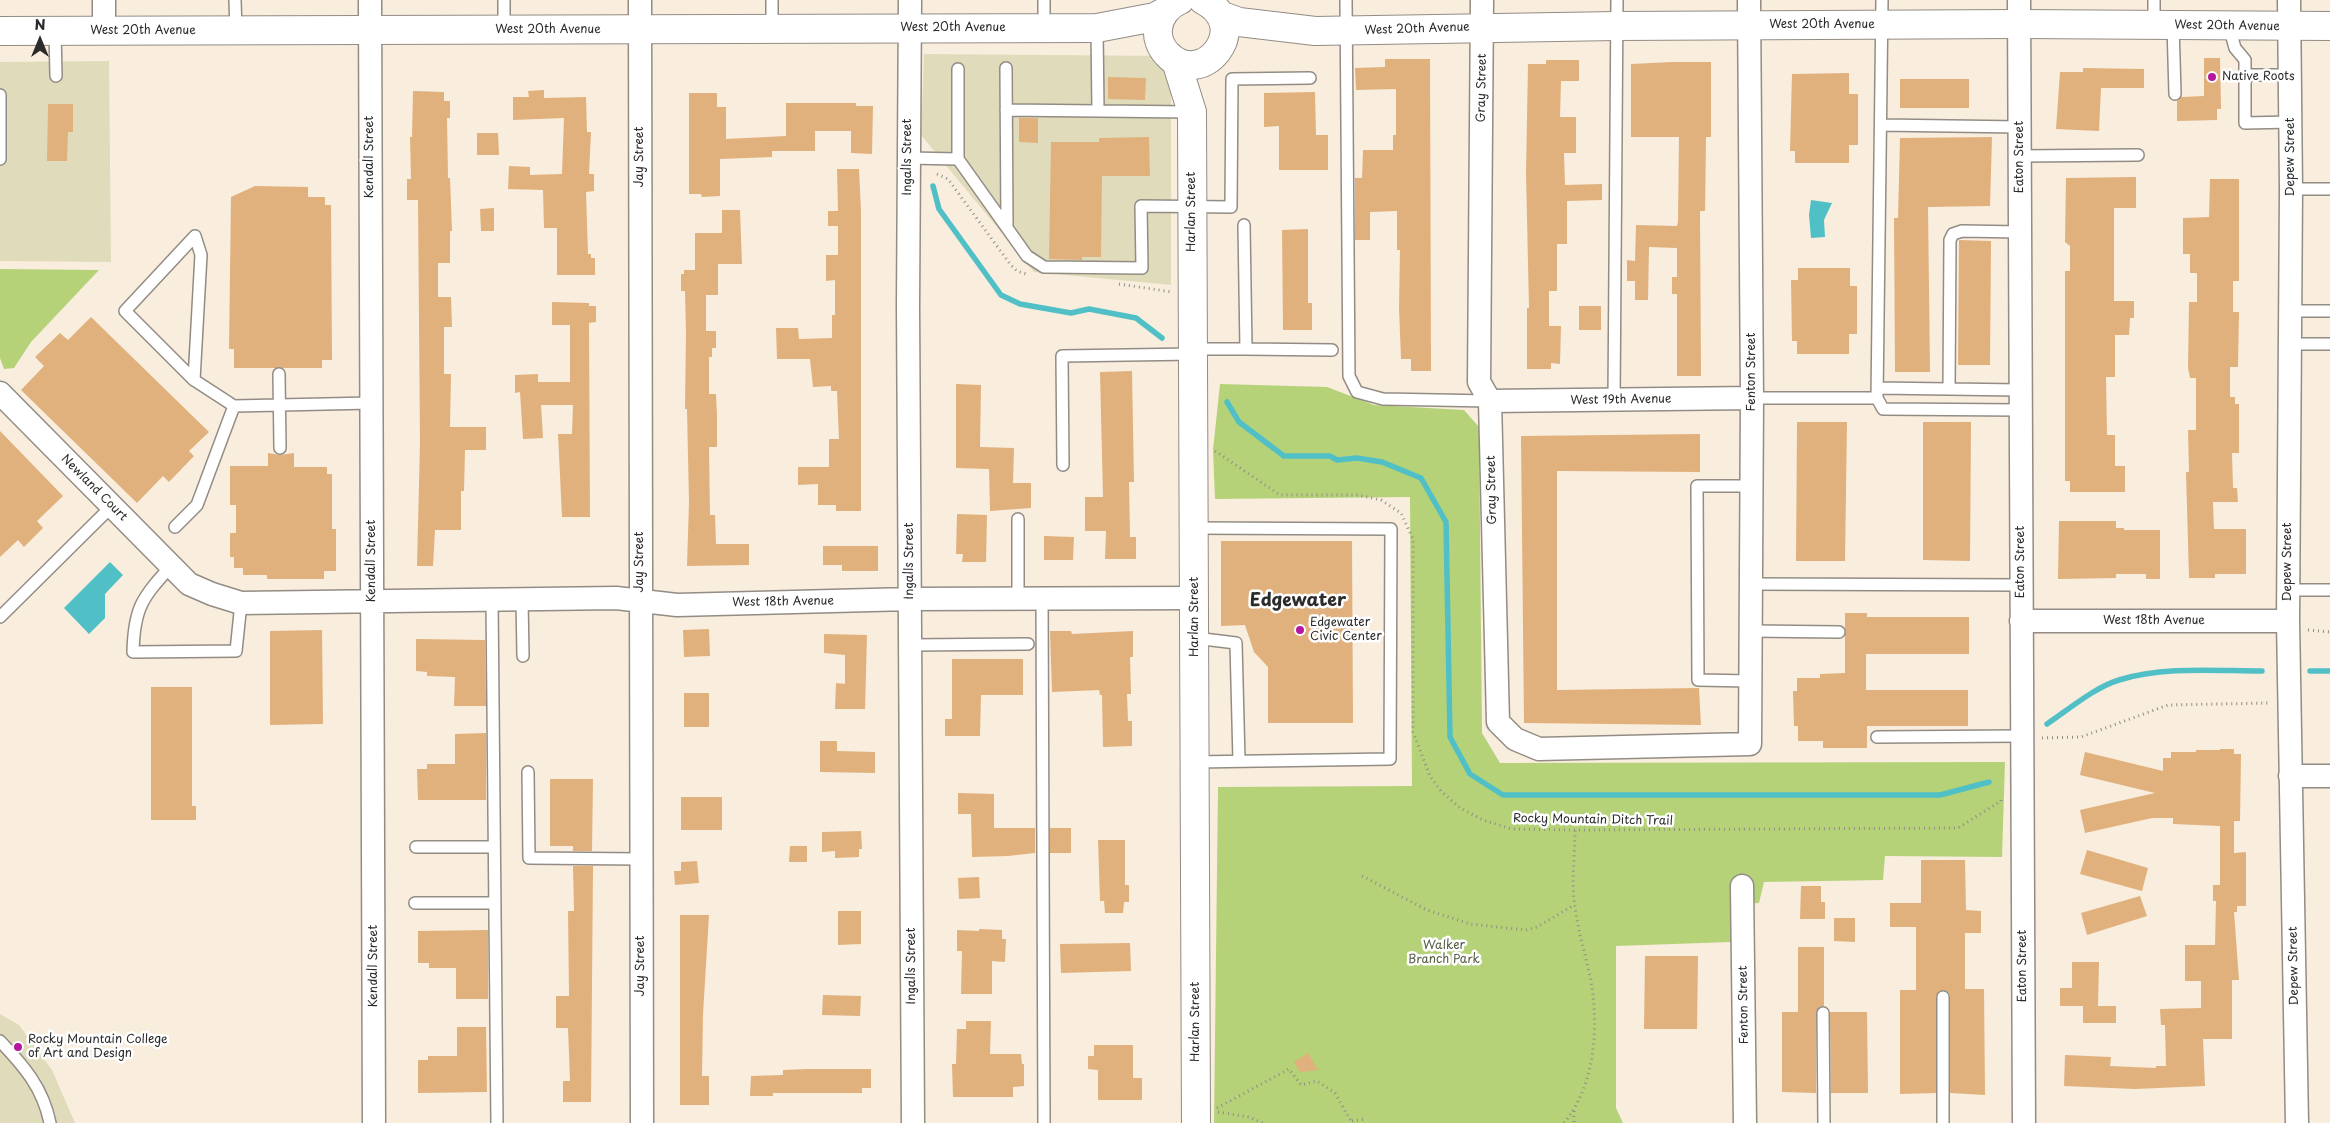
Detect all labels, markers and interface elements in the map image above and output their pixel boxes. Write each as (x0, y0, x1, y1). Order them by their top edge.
text: N (34, 14, 46, 35)
north arrow (15, 15, 65, 65)
street label: West 20th Avenue (1769, 18, 1875, 32)
street label: West 20th Avenue (2174, 18, 2280, 34)
street label: West 20th Avenue (1364, 20, 1470, 38)
street label: West 20th Avenue (900, 21, 1006, 35)
street label: West 20th Avenue (495, 23, 601, 37)
street label: West 20th Avenue (90, 24, 196, 38)
street label: Gray Street (1474, 53, 1490, 123)
place label: Native Roots (2222, 70, 2295, 84)
marker: Native Roots (2206, 71, 2218, 83)
street label: Kendall Street (363, 116, 377, 198)
street label: Depew Street (2284, 117, 2298, 197)
street label: Ingalls Street (901, 119, 915, 195)
street label: Eaton Street (2013, 121, 2027, 193)
street label: Jay Street (633, 127, 647, 187)
street label: Harlan Street (1185, 172, 1199, 252)
street label: Fenton Street (1745, 333, 1759, 411)
street label: West 19th Avenue (1570, 392, 1672, 408)
street label: Newland Court (58, 452, 130, 524)
street label: Gray Street (1484, 455, 1500, 525)
street label: Kendall Street (365, 520, 379, 602)
street label: Depew Street (2281, 522, 2295, 602)
street label: Ingalls Street (903, 523, 917, 599)
street label: Eaton Street (2014, 526, 2028, 598)
street label: Jay Street (633, 532, 647, 592)
street label: Harlan Street (1188, 577, 1202, 657)
district label: Edgewater (1250, 590, 1346, 612)
street label: West 18th Avenue (732, 594, 834, 610)
street label: West 18th Avenue (2103, 614, 2205, 628)
place label: Edgewater Civic Center (1310, 616, 1382, 644)
marker: Edgewater Civic Center (1294, 624, 1306, 636)
street label: Rocky Mountain Ditch Trail (1513, 811, 1673, 829)
street label: Kendall Street (367, 925, 381, 1007)
street label: Depew Street (2286, 926, 2302, 1006)
street label: Ingalls Street (905, 928, 919, 1004)
street label: Eaton Street (2016, 930, 2030, 1002)
street label: Jay Street (634, 936, 648, 996)
park label: Walker Branch Park (1408, 939, 1480, 967)
street label: Fenton Street (1736, 965, 1752, 1045)
street label: Harlan Street (1189, 982, 1203, 1062)
place label: Rocky Mountain College of Art and Design (28, 1033, 168, 1061)
marker: Rocky Mountain College of Art and Design (12, 1041, 24, 1053)

